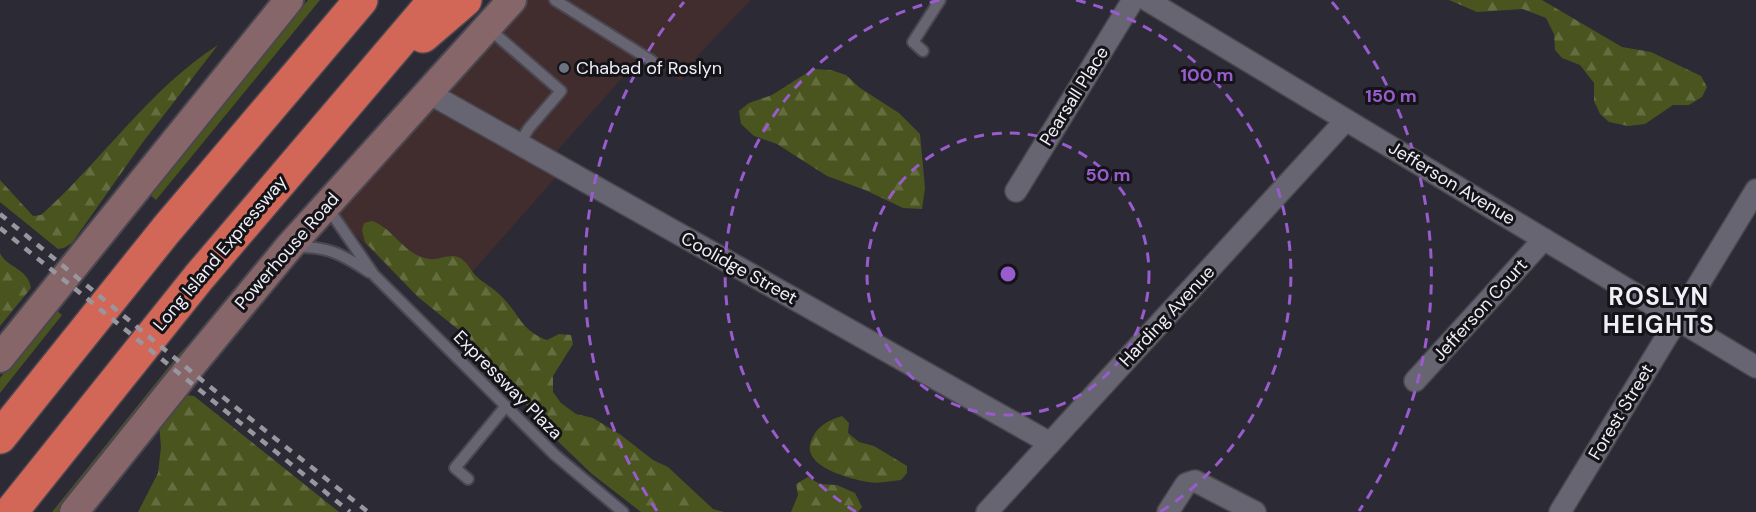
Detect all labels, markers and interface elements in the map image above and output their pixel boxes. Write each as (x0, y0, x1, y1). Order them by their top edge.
street label: Pearsall Place (1034, 42, 1114, 150)
place label: Chabad of Roslyn (576, 56, 722, 80)
marker: Chabad of Roslyn (557, 61, 571, 75)
text: 100 m (1180, 63, 1234, 87)
text: 150 m (1365, 84, 1417, 108)
street label: Jefferson Avenue (1384, 136, 1520, 230)
text: 50 m (1085, 163, 1131, 187)
street label: Long Island Expressway (148, 170, 292, 336)
street label: Powerhouse Road (229, 187, 345, 315)
street label: Coolidge Street (677, 226, 801, 310)
street label: Jefferson Court (1427, 253, 1533, 367)
street label: Harding Avenue (1114, 260, 1220, 372)
centre of rings (998, 264, 1018, 284)
district label: ROSLYN HEIGHTS (1603, 281, 1715, 340)
street label: Expressway Plaza (448, 325, 568, 445)
street label: Forest Street (1583, 360, 1659, 464)

